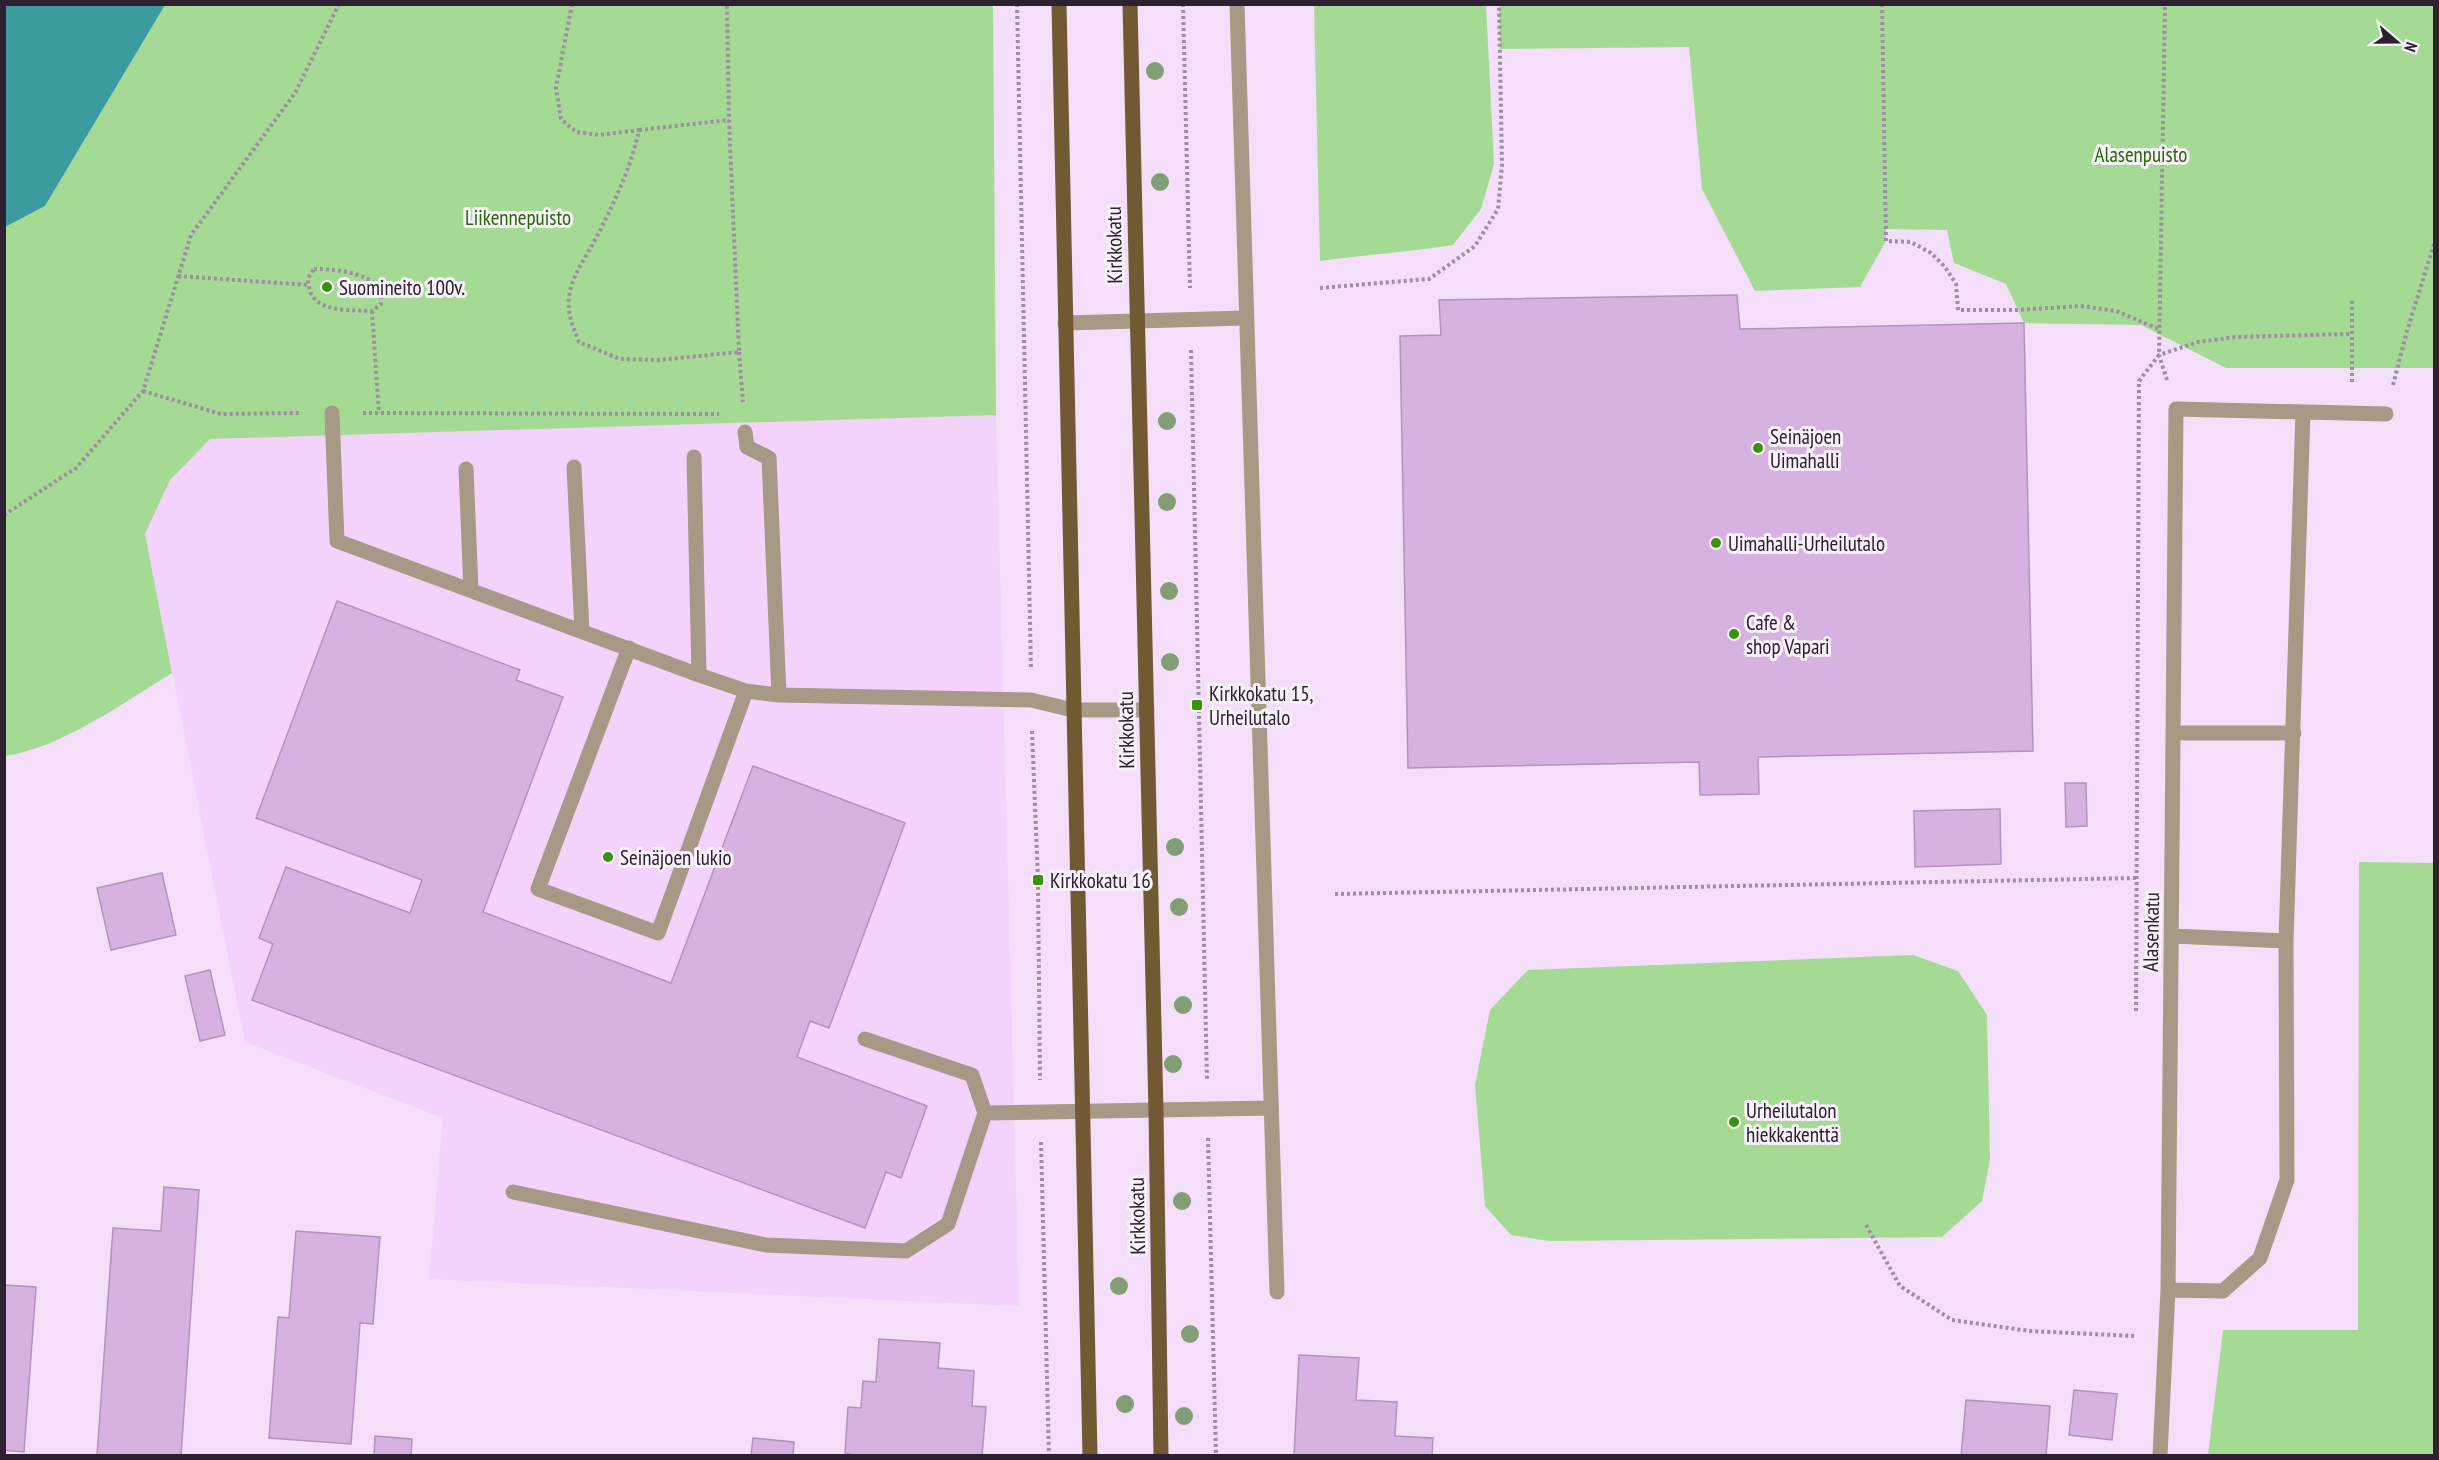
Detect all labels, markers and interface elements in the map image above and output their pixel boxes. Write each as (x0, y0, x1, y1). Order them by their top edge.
north arrow (2367, 12, 2427, 72)
text: N (2400, 40, 2422, 55)
park label: Alasenpuisto (2095, 141, 2187, 168)
park label: Liikennepuisto (465, 204, 571, 231)
street label: Kirkkokatu (1100, 206, 1128, 284)
place label: Suomineito 100v. (339, 274, 465, 301)
marker: Suomineito 100v. (320, 280, 334, 294)
place label: Seinäjoen Uimahalli (1770, 423, 1841, 474)
marker: Seinäjoen Uimahalli (1751, 441, 1765, 455)
place label: Uimahalli-Urheilutalo (1728, 530, 1885, 557)
marker: Uimahalli-Urheilutalo (1709, 536, 1723, 550)
place label: Cafe & shop Vapari (1746, 609, 1830, 660)
marker: Cafe & shop Vapari (1727, 627, 1741, 641)
place label: Kirkkokatu 15, Urheilutalo (1209, 680, 1314, 731)
street label: Kirkkokatu (1112, 691, 1140, 769)
marker: Kirkkokatu 15, Urheilutalo (1190, 698, 1204, 712)
place label: Seinäjoen lukio (620, 844, 732, 871)
marker: Seinäjoen lukio (601, 850, 615, 864)
place label: Kirkkokatu 16 (1050, 867, 1151, 894)
marker: Kirkkokatu 16 (1031, 873, 1045, 887)
street label: Alasenkatu (2137, 892, 2165, 972)
place label: Urheilutalon hiekkakenttä (1746, 1097, 1839, 1148)
marker: Urheilutalon hiekkakenttä (1727, 1115, 1741, 1129)
street label: Kirkkokatu (1123, 1177, 1151, 1255)

